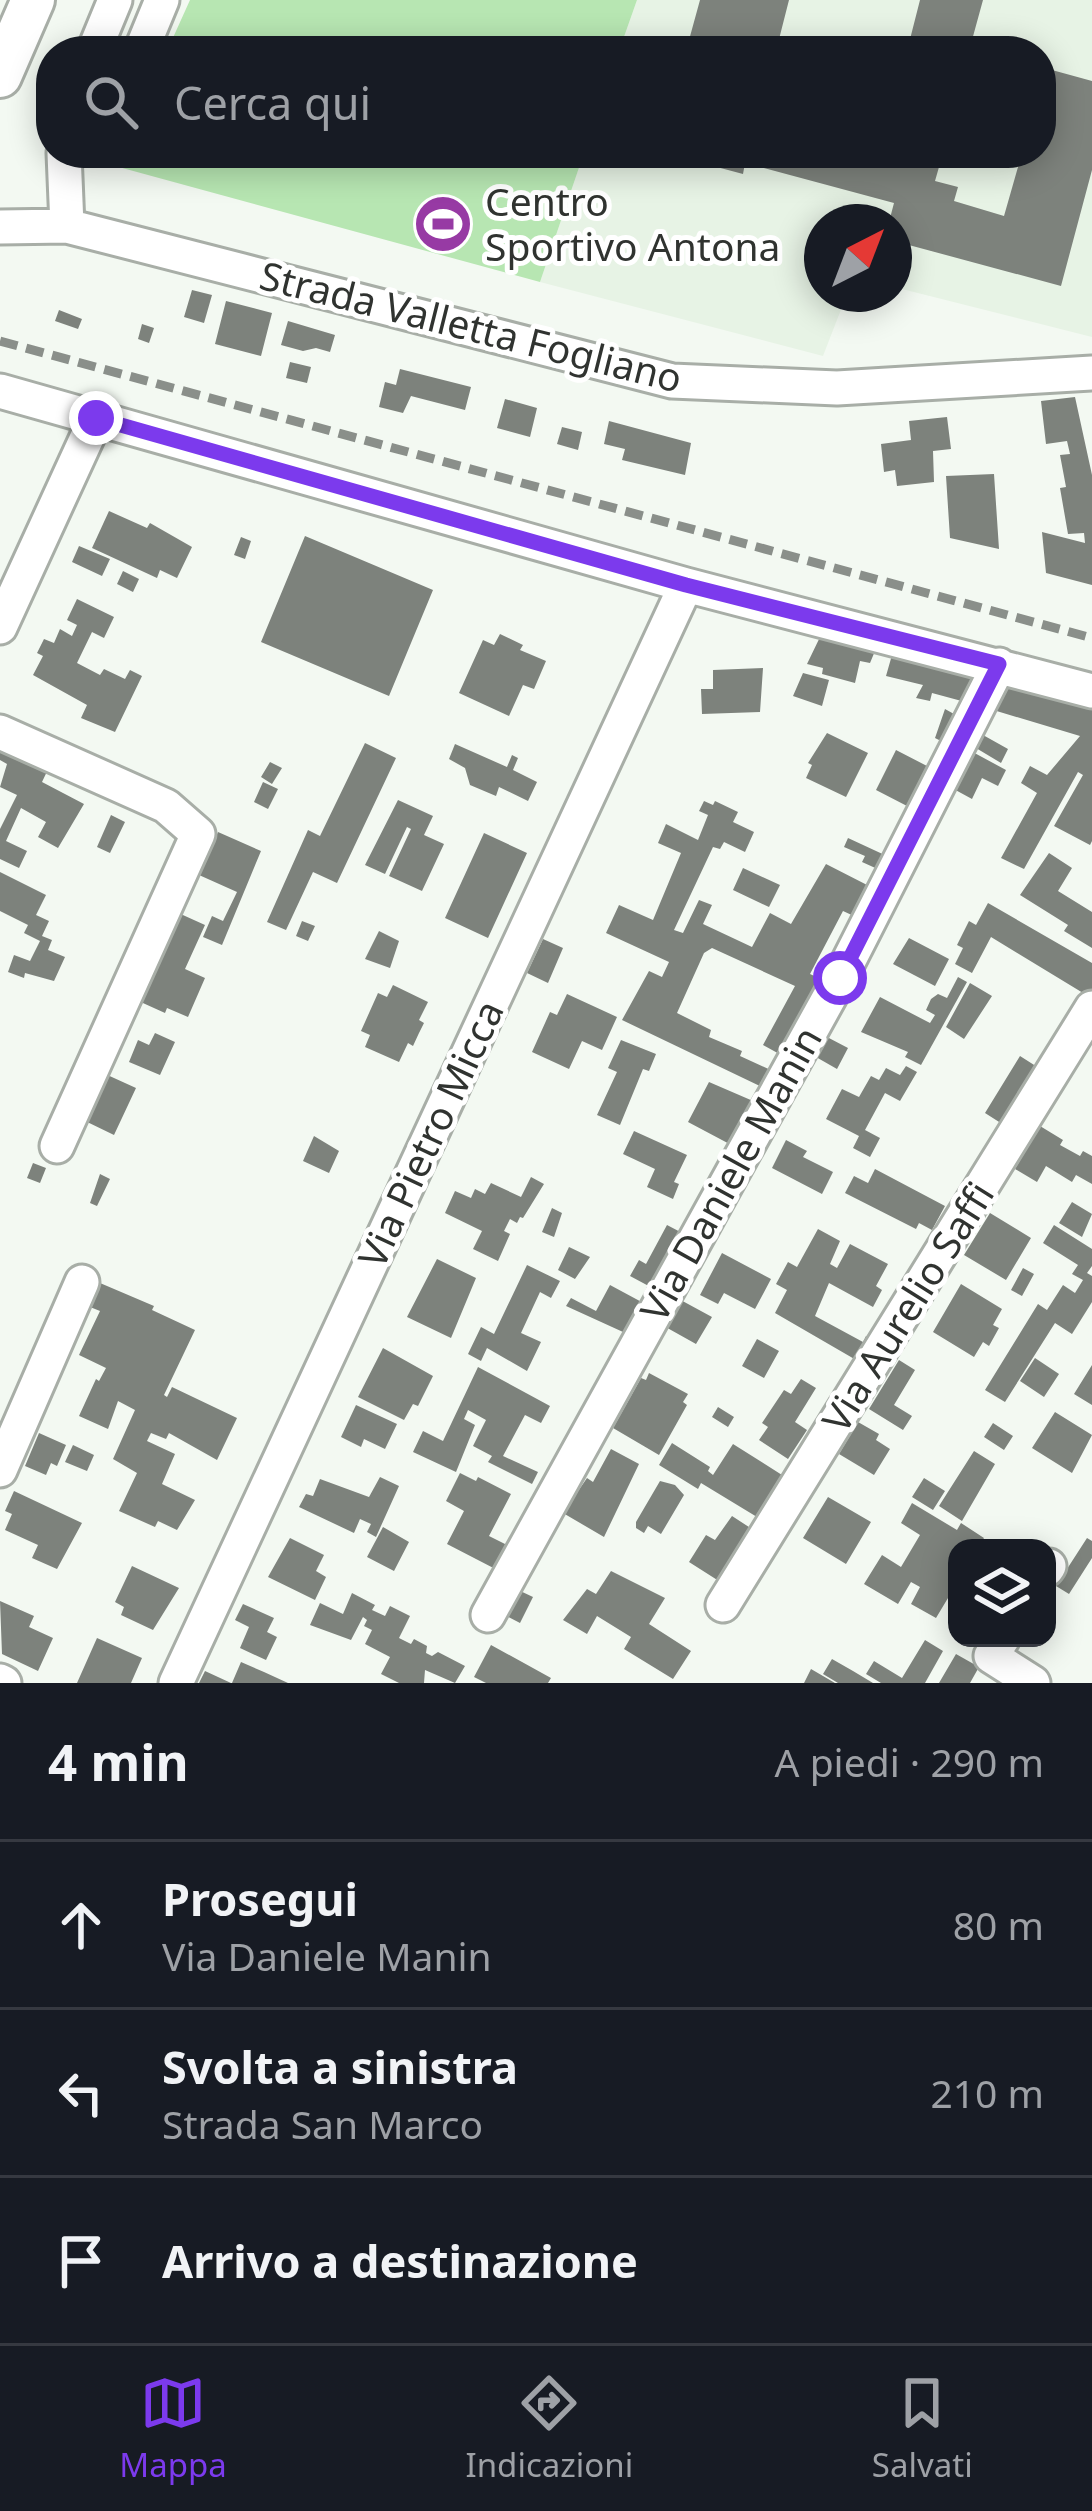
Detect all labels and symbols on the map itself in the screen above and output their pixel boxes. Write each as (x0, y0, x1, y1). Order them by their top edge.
place label: Centro Sportivo Antona (485, 174, 780, 272)
sports icon: Centro Sportivo Antona (412, 193, 474, 255)
north arrow (804, 204, 912, 312)
street label: Strada Valletta Fogliano (255, 247, 688, 404)
route end (69, 391, 123, 445)
route start (813, 951, 867, 1005)
street label: Via Pietro Micca (345, 991, 515, 1276)
street label: Via Daniele Manin (627, 1016, 833, 1330)
street label: Via Aurelio Saffi (809, 1171, 1005, 1441)

